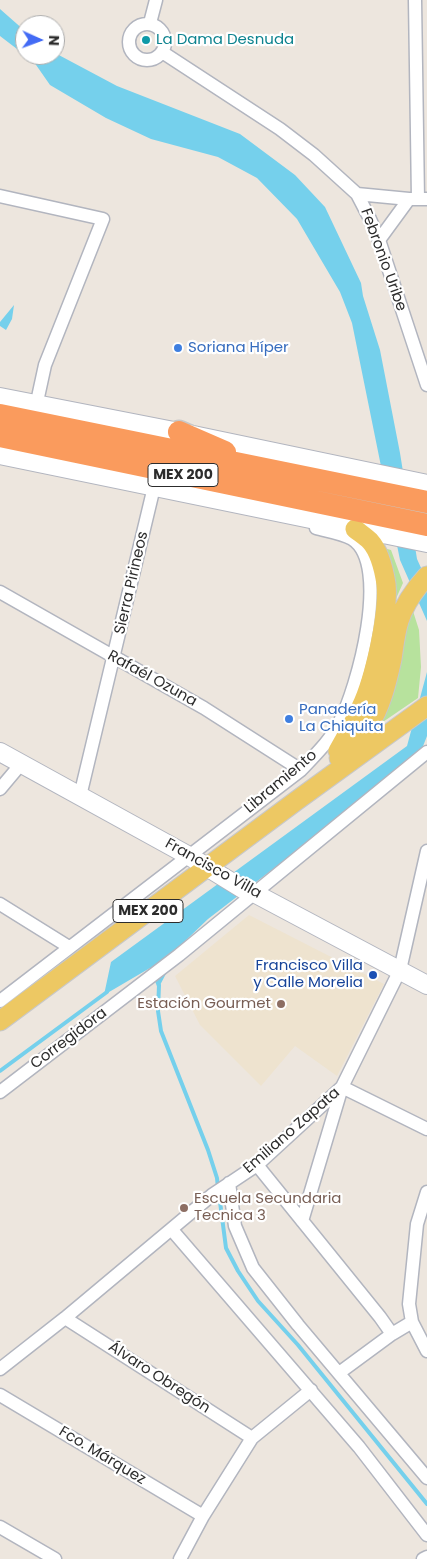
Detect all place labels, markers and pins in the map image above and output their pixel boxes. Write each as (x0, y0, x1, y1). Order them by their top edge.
place label: La Dama Desnuda (156, 31, 294, 49)
marker: La Dama Desnuda (140, 34, 152, 46)
place label: Soriana Híper (188, 339, 289, 357)
marker: Soriana Híper (172, 342, 184, 354)
place label: Panadería La Chiquita (299, 701, 384, 736)
marker: Panadería La Chiquita (283, 713, 295, 725)
place label: Francisco Villa y Calle Morelia (253, 957, 363, 992)
marker: Francisco Villa y Calle Morelia (367, 969, 379, 981)
place label: Estación Gourmet (137, 995, 271, 1013)
marker: Estación Gourmet (275, 998, 287, 1010)
place label: Escuela Secundaria Tecnica 3 (194, 1190, 341, 1225)
marker: Escuela Secundaria Tecnica 3 (178, 1202, 190, 1214)

